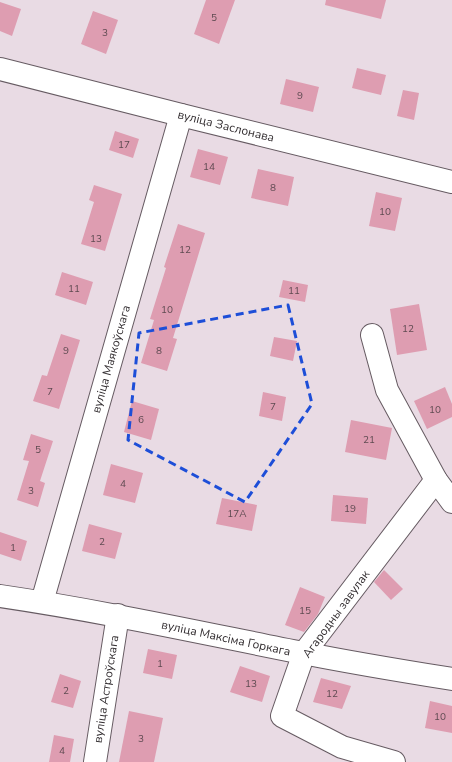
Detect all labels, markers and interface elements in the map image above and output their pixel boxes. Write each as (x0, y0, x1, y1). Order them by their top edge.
house number: 5 (211, 11, 217, 25)
house number: 3 (102, 26, 108, 40)
house number: 9 (297, 89, 303, 103)
street label: вуліца Заслонава (176, 106, 276, 146)
house number: 17 (118, 138, 130, 152)
house number: 14 (203, 160, 215, 174)
house number: 8 (270, 181, 276, 195)
house number: 10 (379, 205, 391, 219)
house number: 13 (90, 232, 102, 246)
house number: 12 (179, 243, 191, 257)
house number: 11 (68, 282, 80, 296)
house number: 11 (288, 284, 300, 298)
street label: вуліца Маякоўскага (88, 303, 134, 415)
house number: 10 (161, 303, 173, 317)
house number: 12 (402, 322, 414, 336)
house number: 9 (63, 344, 69, 358)
house number: 8 (156, 344, 162, 358)
house number: 7 (47, 385, 53, 399)
house number: 7 (270, 400, 276, 414)
house number: 10 (429, 403, 441, 417)
house number: 6 (138, 413, 144, 427)
house number: 21 (363, 433, 375, 447)
house number: 5 (35, 443, 41, 457)
house number: 4 (120, 477, 126, 491)
house number: 3 (28, 484, 34, 498)
house number: 19 (344, 502, 356, 516)
house number: 17А (227, 507, 247, 521)
house number: 2 (99, 535, 105, 549)
house number: 1 (10, 541, 16, 555)
street label: Агародны завулак (299, 566, 374, 661)
house number: 15 (299, 604, 311, 618)
street label: вуліца Максіма Горкага (160, 616, 292, 660)
street label: вуліца Астроўскага (90, 634, 122, 744)
house number: 1 (157, 657, 163, 671)
house number: 13 (245, 677, 257, 691)
house number: 2 (63, 684, 69, 698)
house number: 12 (326, 687, 338, 701)
house number: 10 (434, 710, 446, 724)
house number: 3 (138, 732, 144, 746)
house number: 4 (59, 744, 65, 758)

